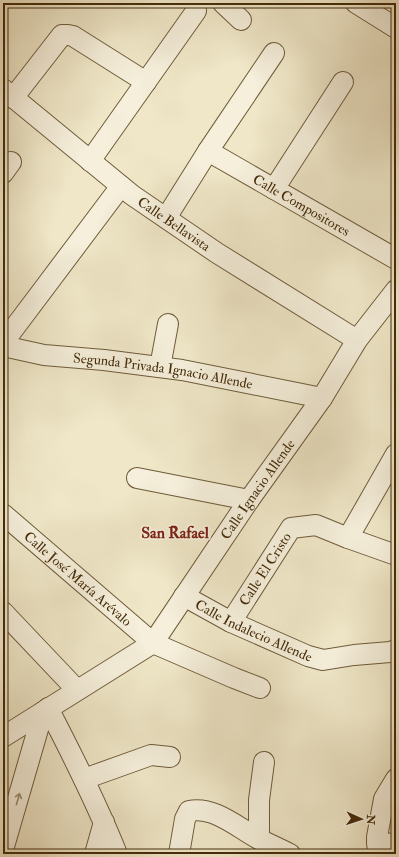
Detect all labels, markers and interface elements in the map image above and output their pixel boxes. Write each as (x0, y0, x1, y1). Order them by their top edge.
street label: Calle Compositores (250, 170, 353, 239)
street label: Calle Bellavista (134, 193, 214, 255)
street label: Segunda Privada Ignacio Allende (73, 349, 254, 392)
street label: Calle Ignacio Allende (217, 436, 298, 542)
district label: San Rafael (141, 523, 210, 543)
street label: Calle José María Arévalo (21, 528, 136, 630)
street label: Calle El Cristo (235, 529, 295, 609)
street label: Calle Indalecio Allende (192, 595, 314, 665)
one-way arrow (15, 793, 22, 806)
north arrow (341, 799, 381, 839)
text: N (364, 813, 377, 826)

